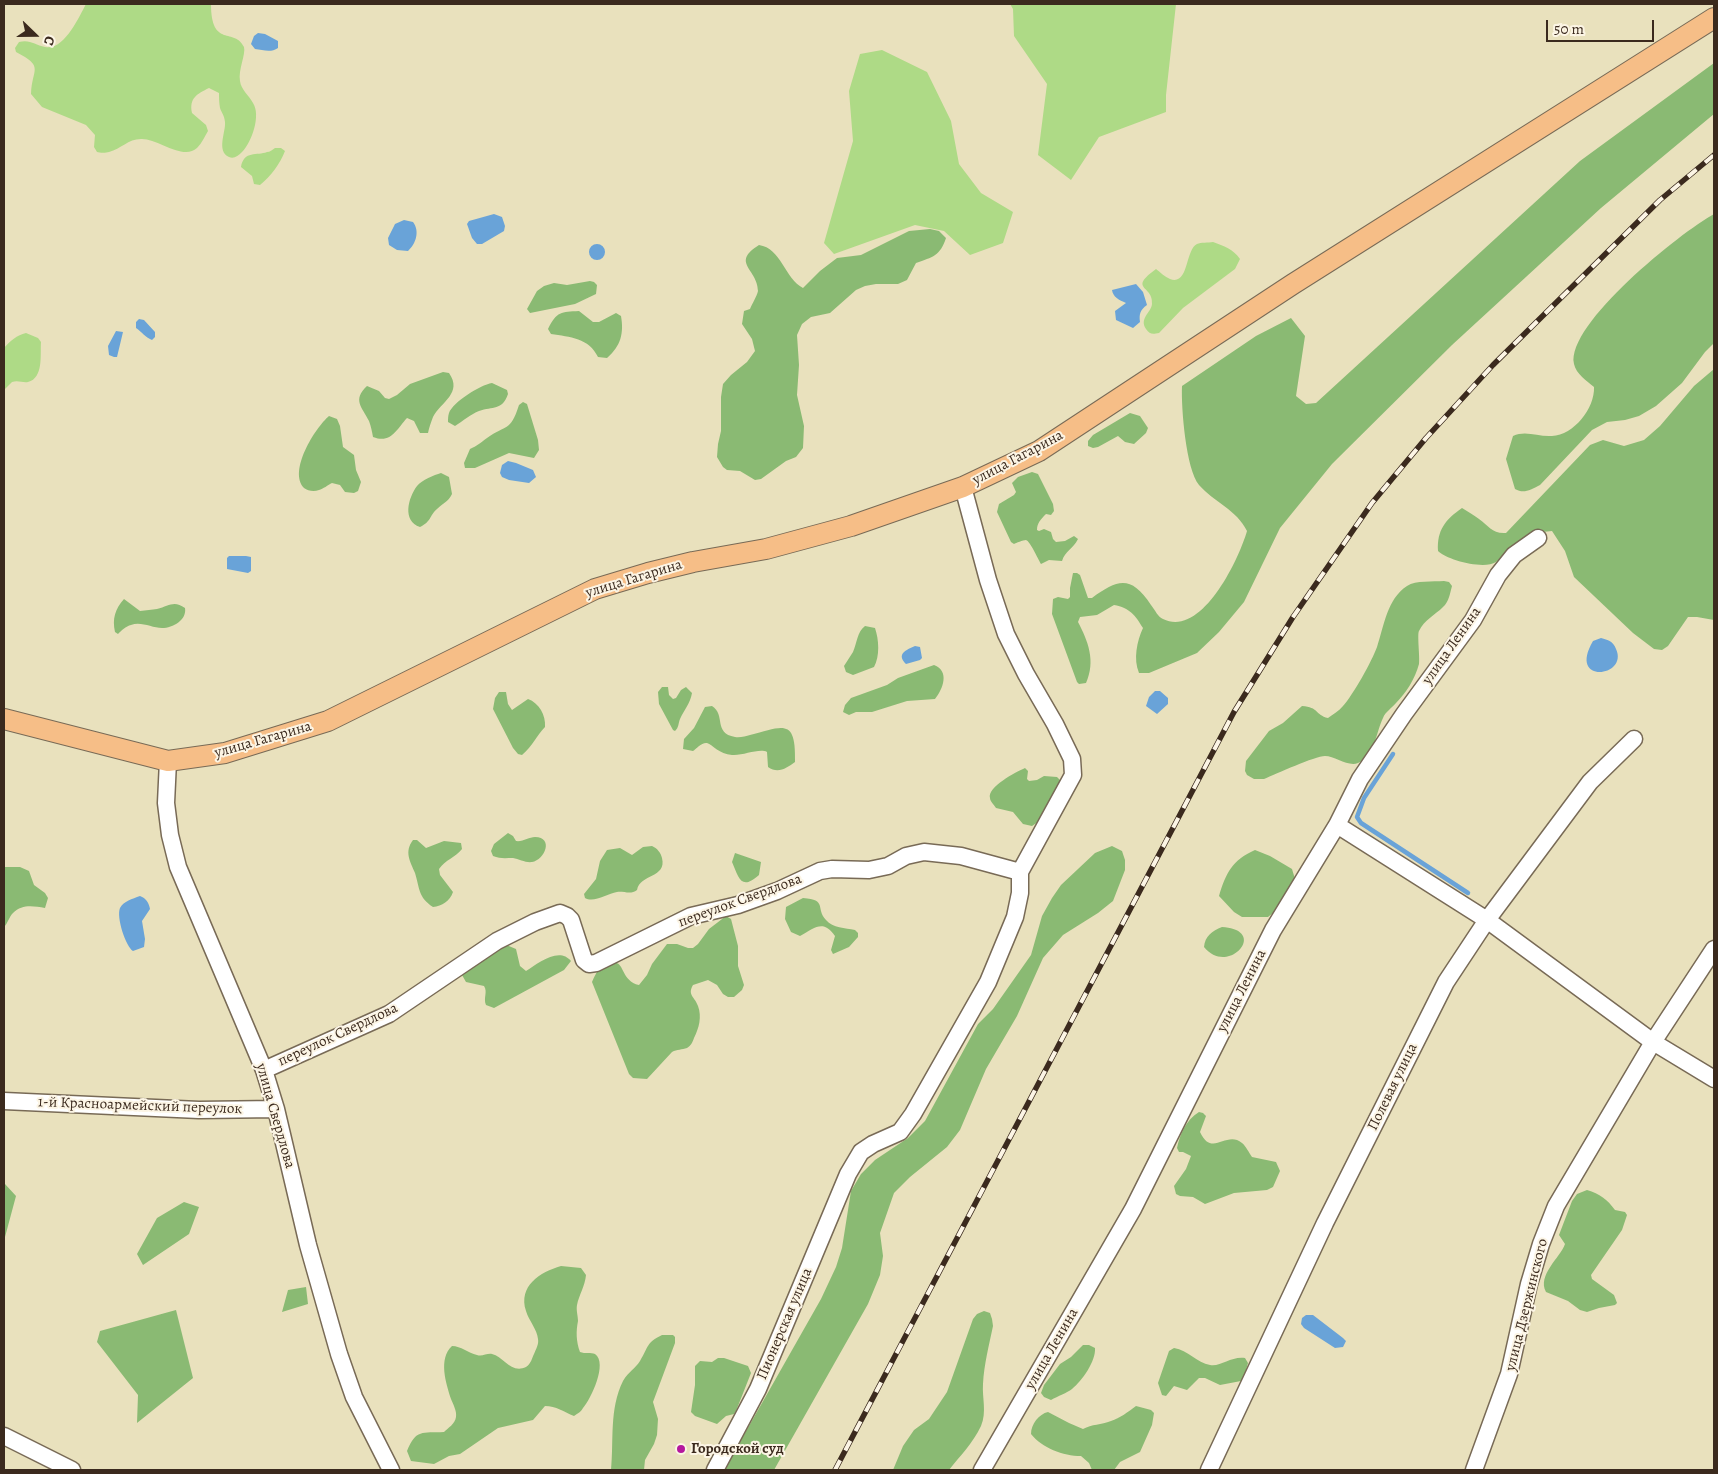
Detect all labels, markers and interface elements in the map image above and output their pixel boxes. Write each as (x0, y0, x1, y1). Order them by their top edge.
north arrow (10, 10, 60, 60)
scale bar (1548, 10, 1656, 42)
text: 50 m (1554, 19, 1584, 39)
text: С (39, 33, 60, 48)
street label: улица Гагарина (970, 427, 1066, 489)
street label: улица Гагарина (583, 556, 685, 602)
street label: улица Ленина (1419, 604, 1485, 688)
street label: улица Гагарина (212, 718, 314, 762)
street label: переулок Свердлова (676, 870, 804, 932)
street label: улица Ленина (1213, 946, 1271, 1036)
street label: переулок Свердлова (275, 999, 401, 1071)
street label: Полевая улица (1364, 1040, 1422, 1134)
street label: улица Свердлова (251, 1061, 299, 1171)
street label: 1-й Красноармейский переулок (37, 1093, 243, 1119)
street label: улица Дзержинского (1502, 1237, 1552, 1373)
street label: Пионерская улица (753, 1265, 817, 1383)
street label: улица Ленина (1022, 1305, 1082, 1393)
place label: Городской суд (691, 1440, 784, 1458)
marker: Городской суд (675, 1443, 687, 1455)

